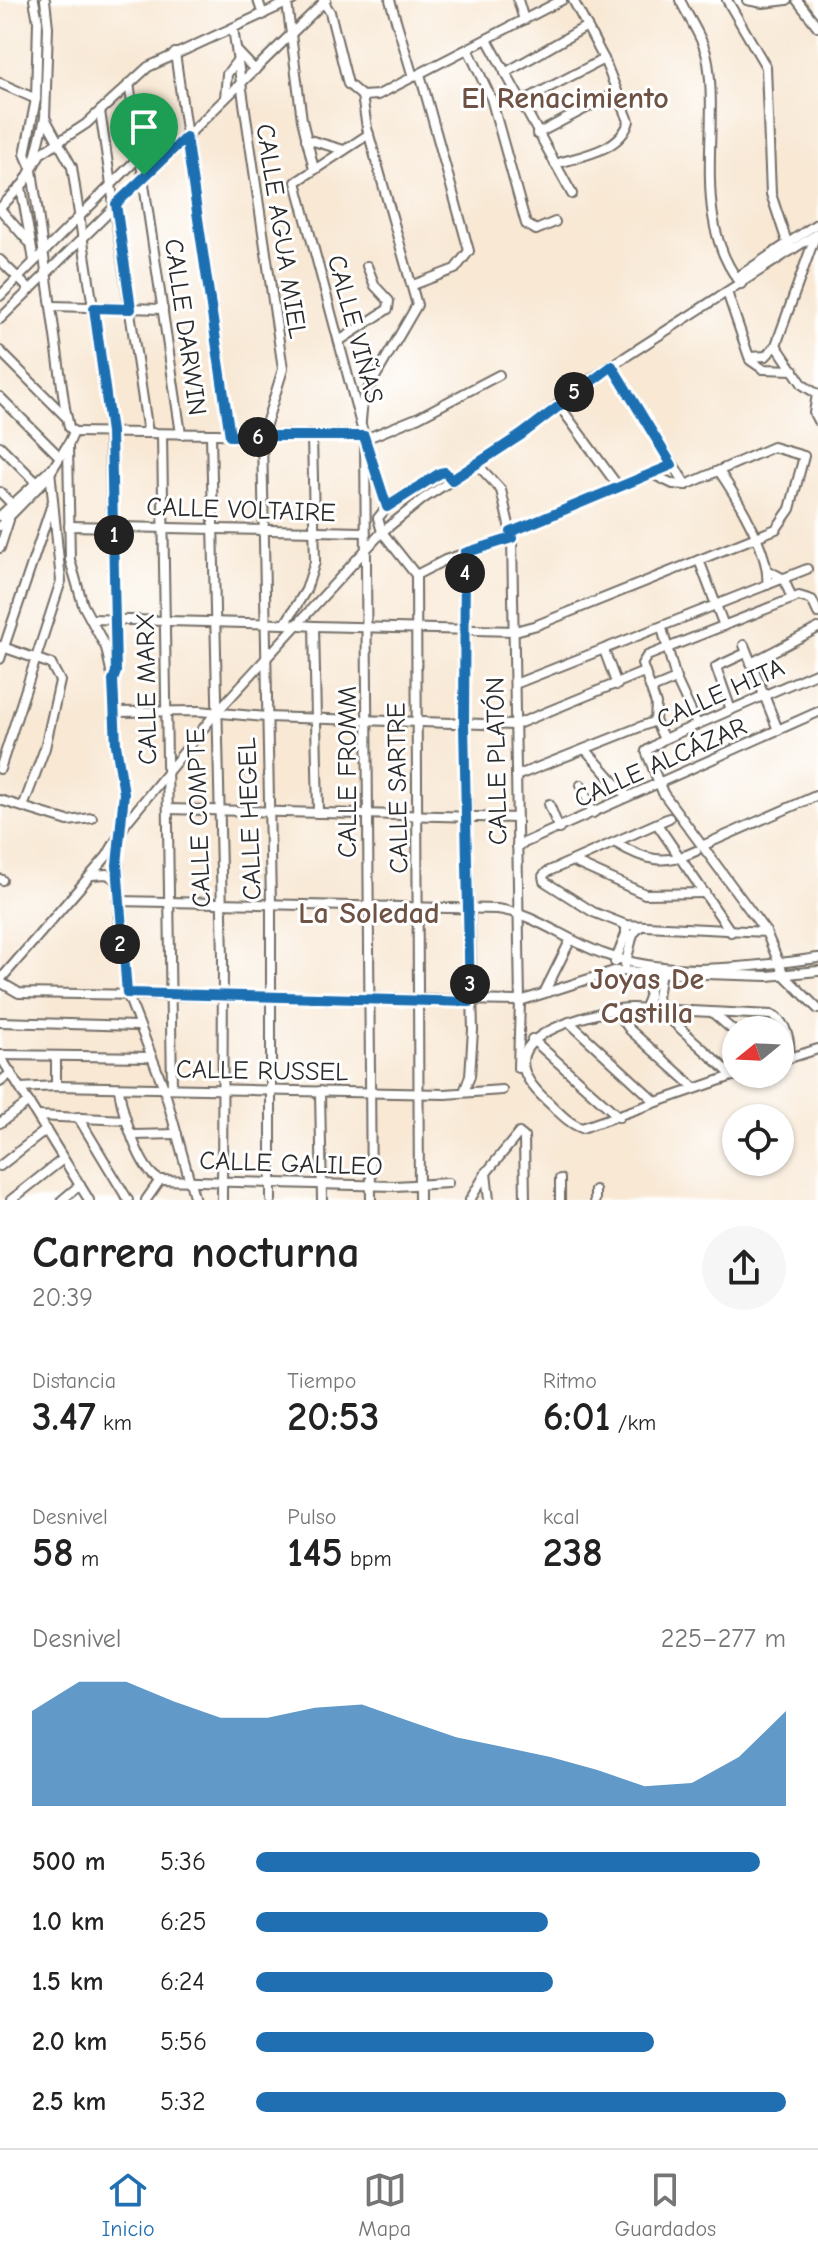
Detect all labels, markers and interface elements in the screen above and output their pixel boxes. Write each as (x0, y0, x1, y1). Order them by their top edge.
district label: El Renacimiento (461, 81, 669, 116)
pin (110, 93, 178, 175)
icon: arrive (122, 105, 166, 149)
street label: CALLE AGUA MIEL (249, 122, 313, 341)
street label: CALLE DARWIN (158, 237, 212, 417)
street label: CALLE VIÑAS (321, 252, 390, 407)
pin: 5 (554, 372, 594, 412)
text: 5 (568, 379, 580, 405)
pin: 6 (238, 417, 278, 457)
text: 6 (252, 424, 264, 450)
street label: CALLE VOLTAIRE (146, 492, 336, 528)
pin: 1 (94, 515, 134, 555)
text: 1 (110, 522, 118, 548)
pin: 4 (445, 553, 485, 593)
text: 4 (460, 560, 470, 586)
street label: CALLE MARX (131, 613, 163, 765)
street label: CALLE HITA (652, 652, 789, 735)
street label: CALLE PLATÓN (480, 677, 513, 845)
street label: CALLE FROMM (333, 686, 363, 858)
street label: CALLE SARTRE (382, 702, 414, 874)
street label: CALLE ALCÁZAR (569, 711, 751, 814)
street label: CALLE COMPTE (181, 728, 217, 908)
street label: CALLE HEGEL (232, 737, 268, 901)
district label: La Soledad (298, 896, 440, 931)
pin: 2 (100, 924, 140, 964)
text: 2 (115, 931, 125, 957)
district label: Joyas De Castilla (590, 962, 704, 1031)
pin: 3 (450, 964, 490, 1004)
text: 3 (465, 971, 475, 997)
north arrow (722, 1016, 794, 1088)
map controls (722, 1016, 794, 1176)
street label: CALLE RUSSEL (176, 1054, 348, 1088)
button: locate (722, 1104, 794, 1176)
street label: CALLE GALILEO (199, 1146, 383, 1182)
button: share (702, 1226, 786, 1310)
text: Carrera nocturna (32, 1227, 360, 1278)
text: 20:39 (32, 1283, 93, 1313)
text: Distancia (32, 1368, 116, 1394)
text: Tiempo (287, 1368, 356, 1394)
text: Ritmo (543, 1368, 597, 1394)
text: 3.47 (32, 1394, 96, 1440)
text: 20:53 (287, 1394, 379, 1440)
text: 6:01 (543, 1394, 610, 1440)
text: km (96, 1410, 132, 1436)
text: /km (610, 1410, 656, 1436)
text: Desnivel (32, 1504, 108, 1530)
text: Pulso (287, 1504, 336, 1530)
text: kcal (543, 1504, 580, 1530)
text: 58 (32, 1530, 74, 1576)
text: 145 (287, 1530, 343, 1576)
text: 238 (543, 1530, 603, 1576)
text: m (74, 1546, 99, 1572)
text: bpm (343, 1546, 392, 1572)
text: Desnivel (32, 1624, 122, 1654)
text: 225–277 m (661, 1624, 786, 1654)
text: 500 m (32, 1847, 106, 1877)
text: 5:36 (160, 1847, 206, 1877)
text: 1.0 km (32, 1907, 104, 1937)
text: 6:25 (160, 1907, 207, 1937)
text: 1.5 km (32, 1967, 103, 1997)
text: 6:24 (160, 1967, 205, 1997)
text: 2.0 km (32, 2027, 107, 2057)
text: 5:56 (160, 2027, 207, 2057)
text: 2.5 km (32, 2087, 106, 2117)
text: 5:32 (160, 2087, 206, 2117)
tab: Inicio (102, 2168, 155, 2242)
tab: Mapa (358, 2168, 411, 2242)
tab: Guardados (615, 2168, 716, 2242)

